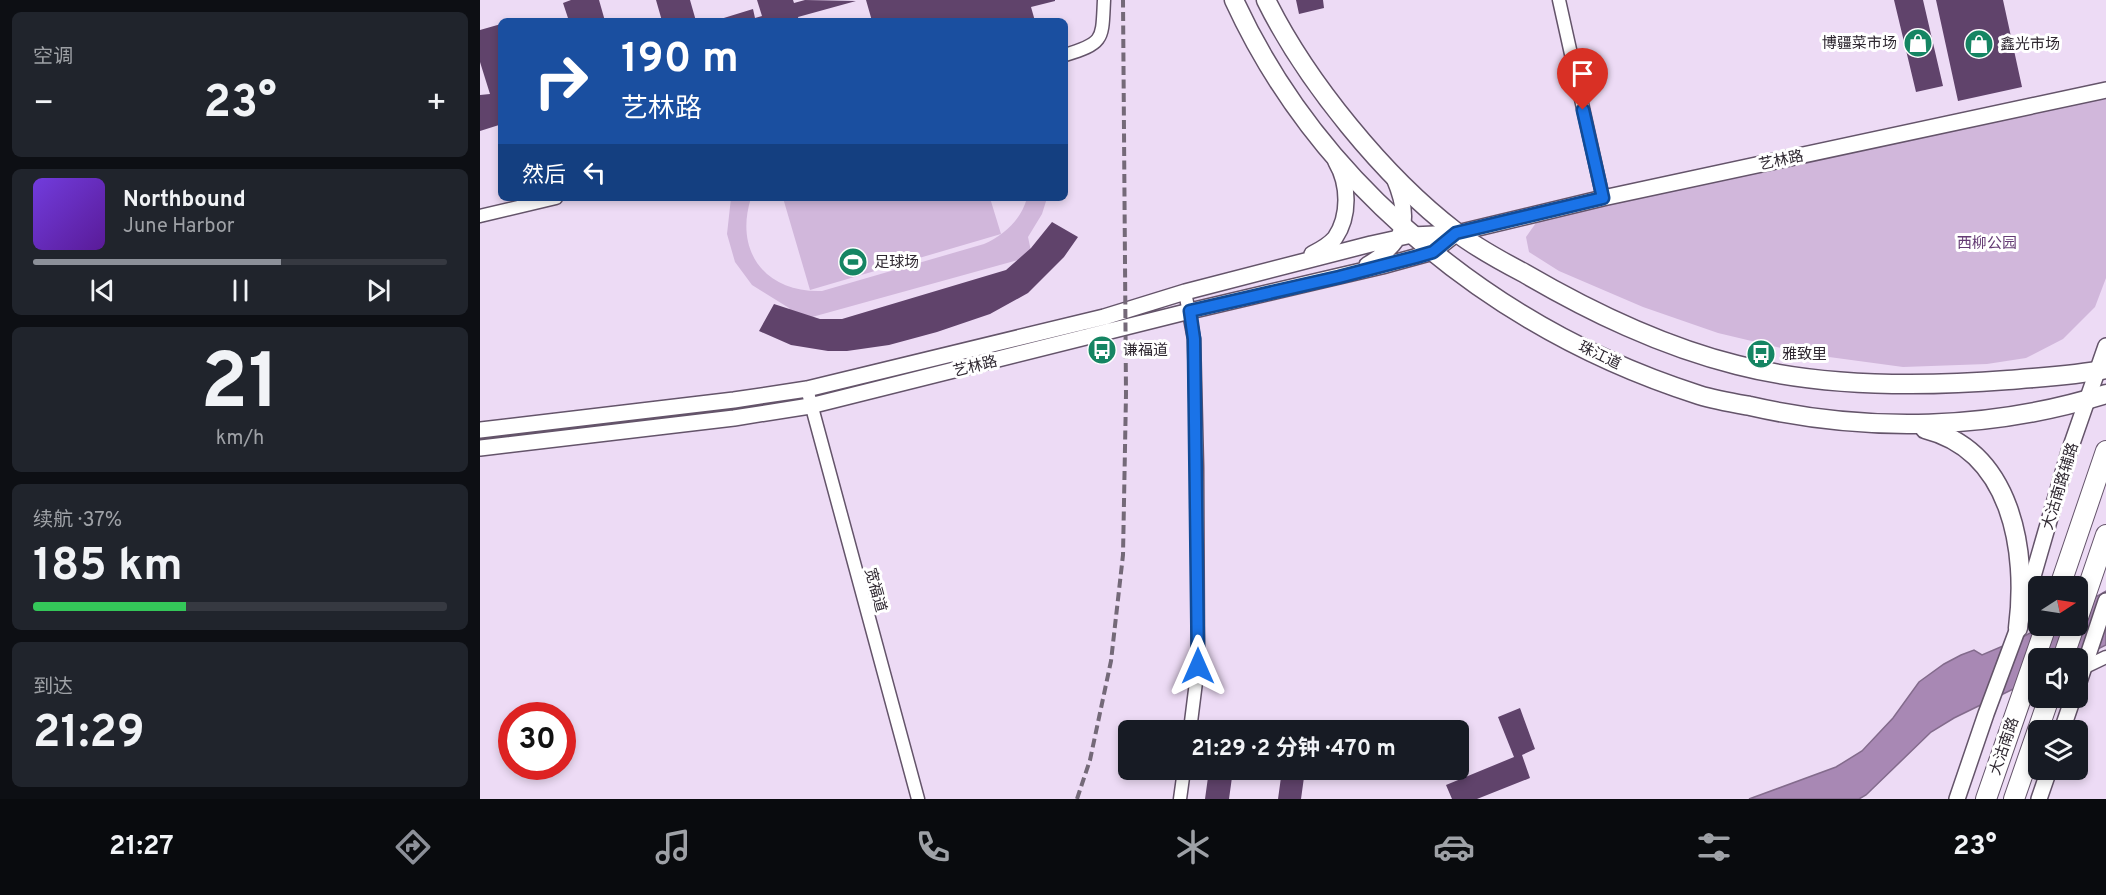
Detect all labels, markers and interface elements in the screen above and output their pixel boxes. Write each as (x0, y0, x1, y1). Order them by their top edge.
shop icon: 博疆菜市场 (1902, 27, 1934, 59)
shop icon: 鑫光市场 (1963, 28, 1995, 60)
text: 190 m (621, 34, 739, 87)
place label: 博疆菜市场 (1822, 34, 1897, 54)
place label: 鑫光市场 (2000, 36, 2060, 55)
icon: right (522, 42, 600, 120)
text: 空调 (33, 45, 73, 71)
pin (1557, 48, 1608, 110)
icon: arrive (1566, 57, 1599, 90)
text: 23° (203, 76, 277, 133)
text: − (33, 84, 54, 126)
text: + (426, 84, 447, 126)
text: 艺林路 (621, 93, 702, 127)
street label: 艺林路 (1757, 147, 1805, 175)
icon: left (578, 156, 611, 189)
text: 然后 (522, 163, 566, 190)
text: Northbound (123, 187, 246, 214)
text: June Harbor (123, 214, 235, 240)
park label: 西柳公园 (1957, 235, 2017, 254)
sports icon: 足球场 (837, 246, 869, 278)
place label: 足球场 (874, 254, 919, 273)
icon: previous (86, 274, 119, 307)
icon: pause (224, 274, 257, 307)
icon: next (362, 274, 395, 307)
bus stop icon: 谦福道 (1086, 334, 1118, 366)
text: 21 (201, 337, 279, 436)
street label: 珠江道 (1575, 338, 1624, 375)
bus stop icon: 雅致里 (1745, 338, 1777, 370)
place label: 谦福道 (1123, 342, 1168, 361)
place label: 雅致里 (1782, 346, 1827, 365)
street label: 艺林路 (951, 353, 1000, 382)
text: km/h (216, 426, 264, 452)
street label: 大沽南路辅路 (2039, 441, 2084, 532)
text: 续航 · 37% (33, 508, 122, 534)
text: 185 km (33, 539, 183, 596)
street label: 宽福道 (860, 566, 890, 615)
north arrow (2028, 576, 2088, 636)
map controls (2028, 576, 2088, 780)
position arrow (1166, 634, 1230, 698)
button: sound (2028, 648, 2088, 708)
text: 到达 (33, 675, 73, 701)
speed limit sign: 30 (498, 702, 576, 780)
text: 21:29 (33, 706, 145, 763)
street label: 大沽南路 (1987, 715, 2024, 778)
button: layers (2028, 720, 2088, 780)
text: 21:29 · 2 分钟 · 470 m (1191, 736, 1396, 763)
icon: directions (392, 826, 434, 868)
icon: music (652, 826, 694, 868)
icon: phone (912, 826, 954, 868)
icon: climate (1172, 826, 1214, 868)
icon: car (1433, 826, 1475, 868)
icon: filters (1693, 826, 1735, 868)
text: 21:27 (109, 830, 174, 864)
text: 23° (1953, 830, 1997, 864)

